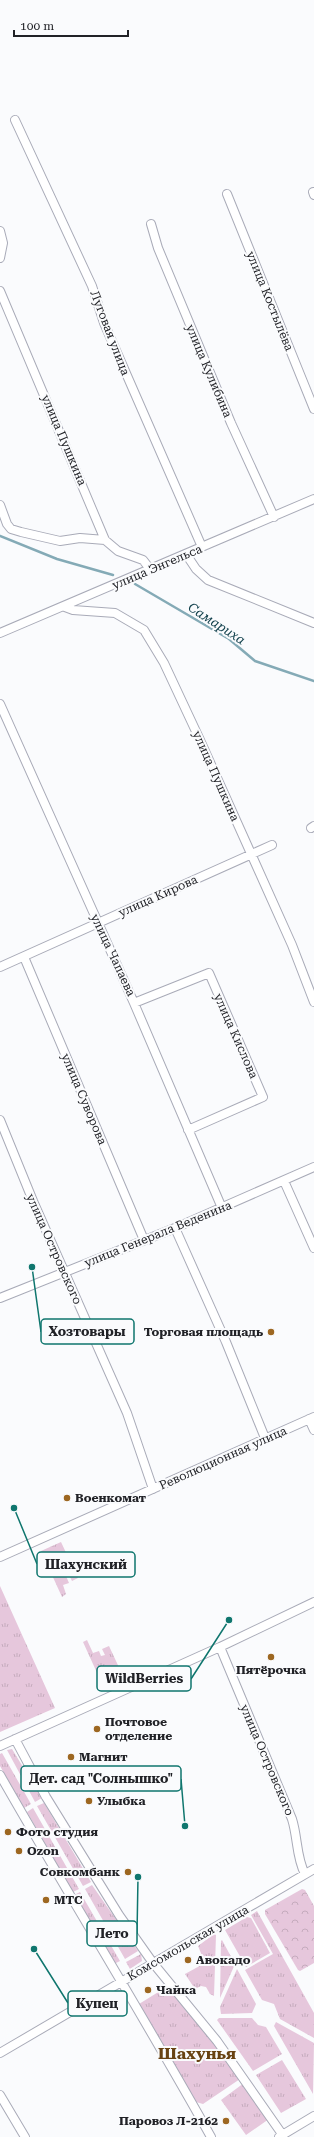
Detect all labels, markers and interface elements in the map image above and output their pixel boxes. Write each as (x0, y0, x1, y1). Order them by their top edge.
scale bar (14, 12, 128, 38)
text: 100 m (20, 19, 54, 33)
street label: улица Костылёва (244, 249, 297, 353)
street label: Луговая улица (87, 289, 133, 378)
street label: улица Кулибина (183, 322, 235, 420)
street label: улица Пушкина (39, 392, 90, 488)
street label: улица Энгельса (110, 542, 205, 592)
water label: Самариха (185, 599, 248, 648)
street label: улица Пушкина (190, 729, 242, 824)
street label: улица Кирова (116, 872, 200, 920)
street label: улица Чапаева (88, 912, 138, 999)
street label: улица Кислова (211, 991, 261, 1081)
street label: улица Суворова (58, 1051, 110, 1147)
street label: улица Островского (23, 1192, 85, 1306)
street label: улица Генерала Веденина (82, 1198, 234, 1270)
callout: Хозтовары (41, 1319, 134, 1344)
text: Хозтовары (49, 1324, 126, 1339)
place label: Торговая площадь (144, 1325, 263, 1339)
marker: Торговая площадь (266, 1327, 276, 1337)
street label: Революционная улица (157, 1423, 289, 1492)
place label: Военкомат (75, 1491, 146, 1505)
marker: Военкомат (62, 1493, 72, 1503)
callout: Шахунский (37, 1552, 135, 1577)
text: Шахунский (45, 1557, 127, 1572)
marker: Пятёрочка (266, 1652, 276, 1662)
place label: Пятёрочка (236, 1663, 306, 1677)
callout: WildBerries (97, 1666, 191, 1691)
text: WildBerries (105, 1671, 183, 1686)
street label: улица Островского (237, 1702, 297, 1818)
place label: Почтовое отделение (105, 1715, 172, 1743)
marker: Почтовое отделение (92, 1724, 102, 1734)
place label: Магнит (79, 1750, 127, 1764)
marker: Магнит (66, 1752, 76, 1762)
callout: Дет. сад "Солнышко" (21, 1766, 181, 1791)
text: Дет. сад "Солнышко" (29, 1771, 173, 1786)
place label: Улыбка (97, 1794, 146, 1808)
marker: Улыбка (84, 1796, 94, 1806)
place label: Фото студия (16, 1825, 98, 1839)
marker: Фото студия (3, 1827, 13, 1837)
place label: Ozon (27, 1844, 59, 1858)
marker: Ozon (14, 1846, 24, 1856)
place label: Совкомбанк (40, 1865, 121, 1879)
marker: Совкомбанк (123, 1867, 133, 1877)
place label: МТС (54, 1893, 83, 1907)
marker: МТС (41, 1895, 51, 1905)
street label: Комсомольская улица (125, 1902, 252, 1983)
callout: Лето (87, 1921, 137, 1946)
text: Лето (95, 1926, 129, 1941)
place label: Авокадо (196, 1953, 251, 1967)
marker: Авокадо (183, 1955, 193, 1965)
place label: Чайка (156, 1983, 196, 1997)
marker: Чайка (143, 1985, 153, 1995)
callout: Купец (68, 1991, 127, 2016)
text: Купец (76, 1996, 118, 2011)
district label: Шахунья (158, 2044, 236, 2063)
place label: Паровоз Л-2162 (119, 2114, 218, 2128)
marker: Паровоз Л-2162 (221, 2116, 231, 2126)

